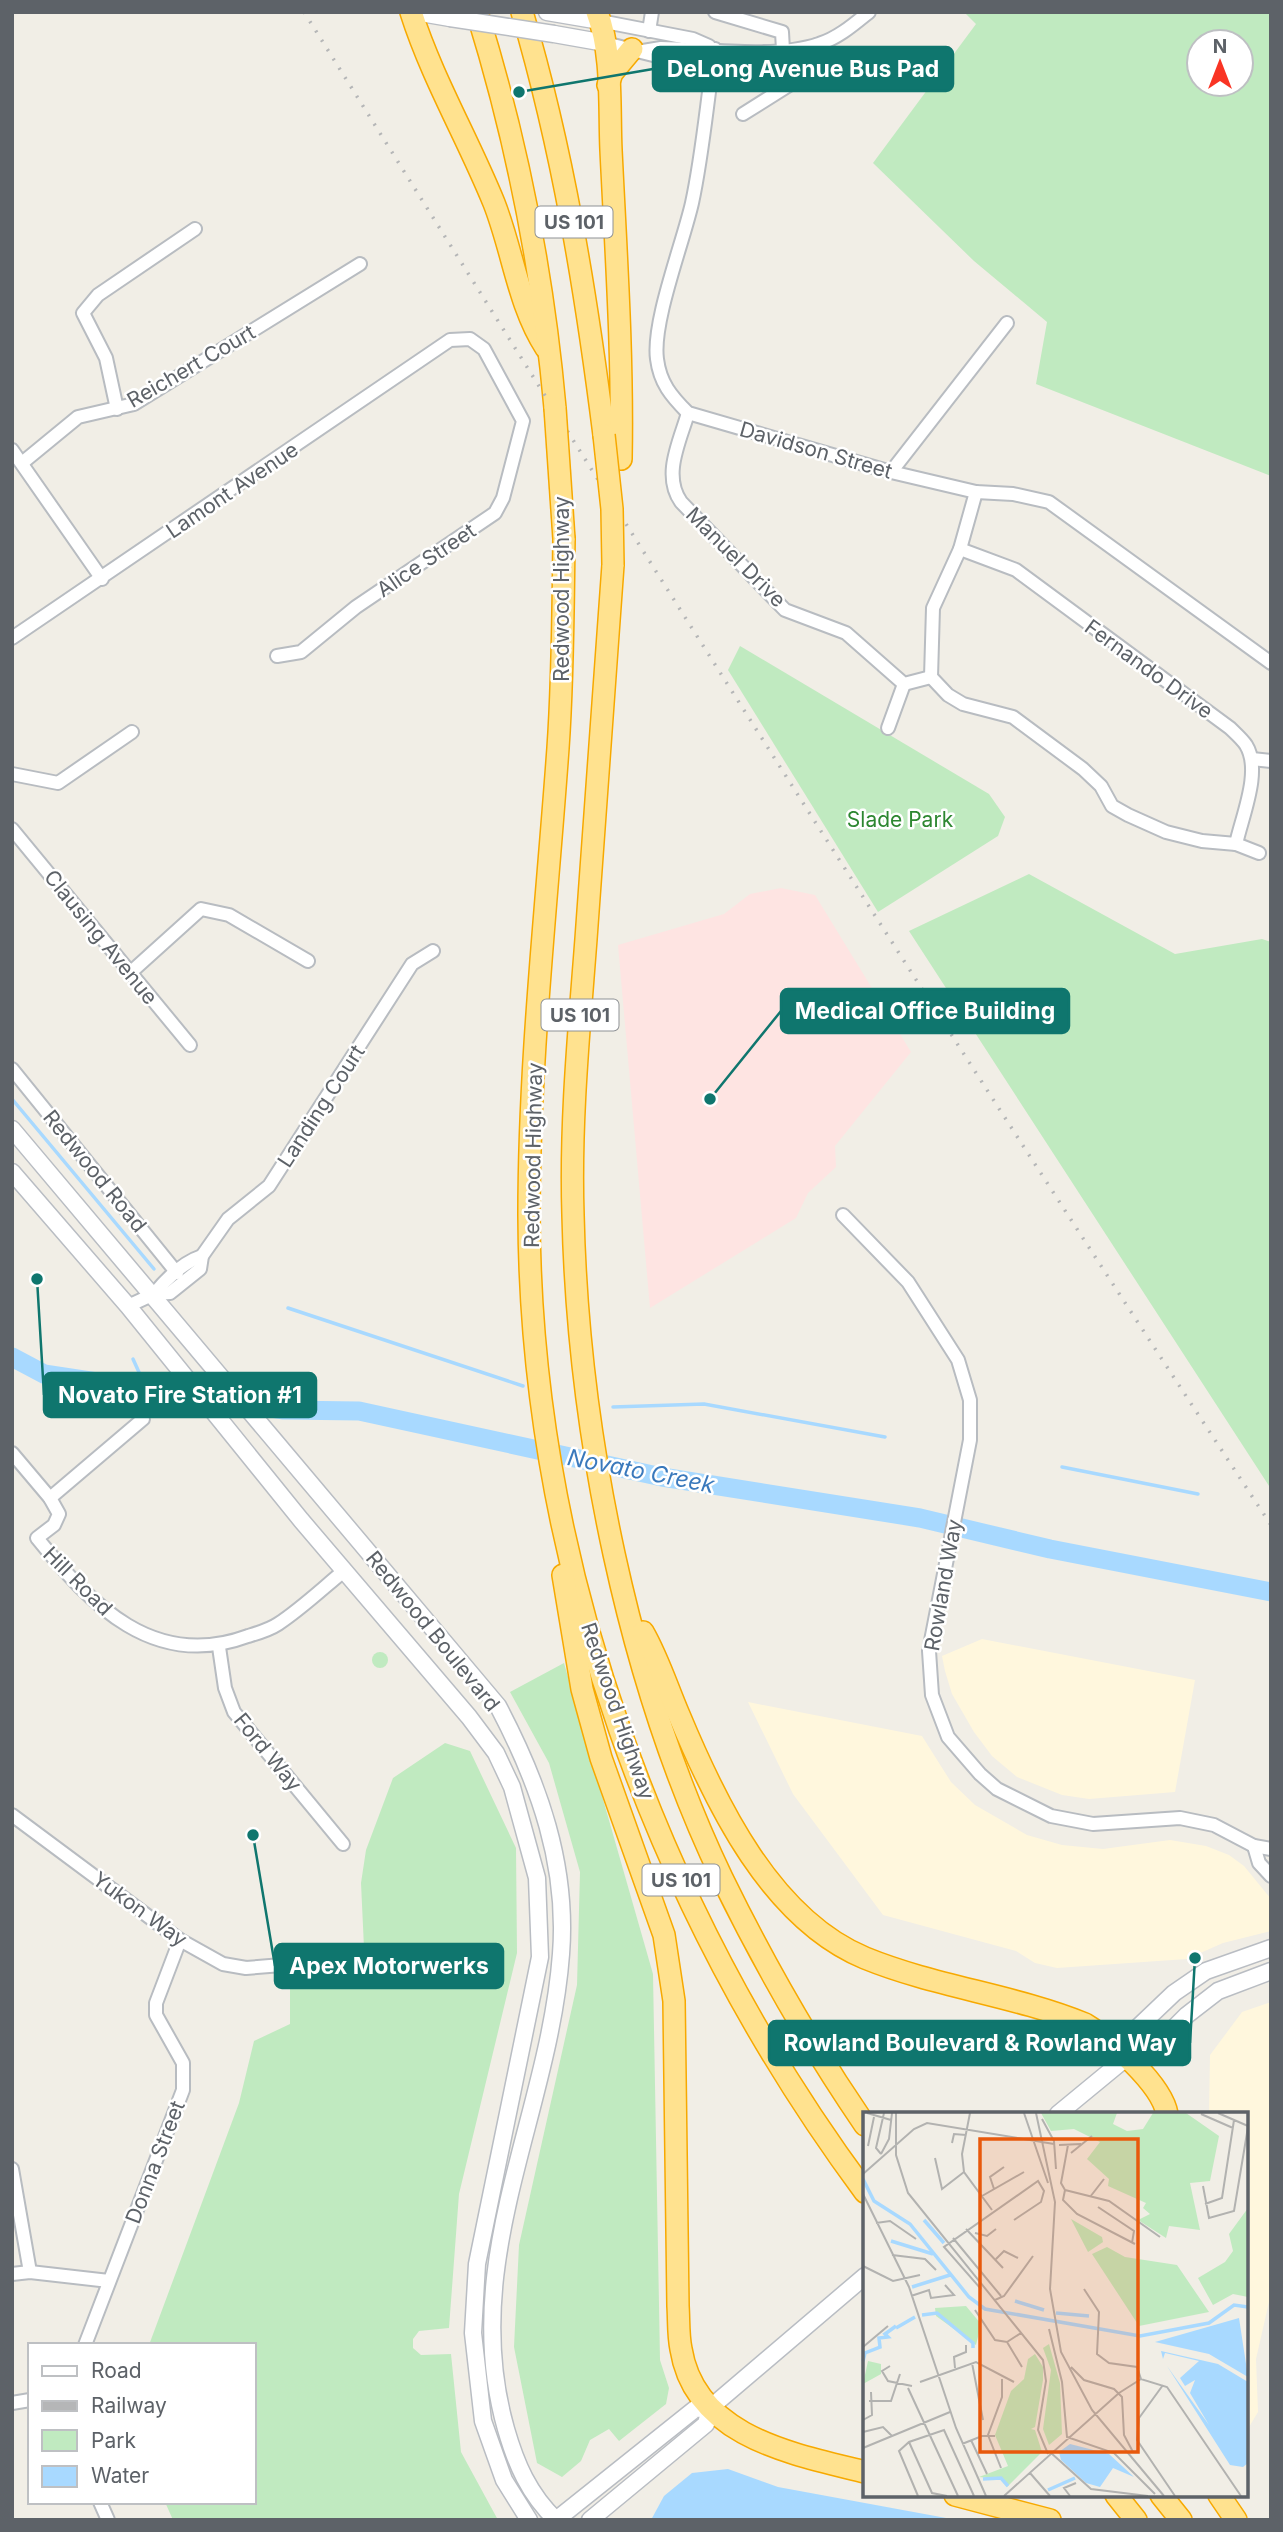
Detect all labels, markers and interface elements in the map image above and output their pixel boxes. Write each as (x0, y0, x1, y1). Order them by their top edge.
north arrow (1185, 28, 1255, 98)
text: N (1213, 35, 1227, 58)
callout: DeLong Avenue Bus Pad (653, 47, 953, 91)
text: DeLong Avenue Bus Pad (667, 55, 939, 83)
road number: US 101 (536, 206, 612, 238)
street label: Reichert Court (123, 319, 260, 413)
street label: Davidson Street (737, 416, 895, 484)
street label: Lamont Avenue (161, 437, 303, 543)
street label: Redwood Highway (549, 496, 574, 682)
street label: Manuel Drive (681, 502, 791, 612)
street label: Alice Street (372, 518, 480, 602)
street label: Fernando Drive (1080, 614, 1218, 724)
park label: Slade Park (847, 807, 954, 832)
street label: Clausing Avenue (39, 865, 163, 1009)
callout: Medical Office Building (781, 989, 1069, 1033)
text: Medical Office Building (795, 997, 1055, 1025)
road number: US 101 (542, 1000, 618, 1030)
street label: Landing Court (272, 1040, 370, 1172)
street label: Redwood Highway (519, 1062, 547, 1248)
street label: Redwood Road (38, 1105, 152, 1237)
callout: Novato Fire Station #1 (44, 1373, 316, 1417)
text: Novato Fire Station #1 (58, 1381, 302, 1409)
water label: Novato Creek (565, 1443, 717, 1499)
street label: Rowland Way (919, 1517, 967, 1653)
street label: Hill Road (38, 1541, 118, 1621)
street label: Redwood Boulevard (361, 1546, 505, 1716)
street label: Redwood Highway (576, 1619, 660, 1803)
street label: Ford Way (229, 1708, 307, 1796)
road number: US 101 (642, 1864, 720, 1896)
street label: Yukon Way (88, 1866, 192, 1952)
callout: Apex Motorwerks (275, 1944, 503, 1988)
text: Apex Motorwerks (289, 1952, 489, 1980)
callout: Rowland Boulevard & Rowland Way (769, 2021, 1190, 2065)
text: Rowland Boulevard & Rowland Way (783, 2029, 1177, 2057)
street label: Donna Street (120, 2097, 190, 2227)
inset map (863, 2112, 1248, 2497)
legend (28, 2343, 256, 2504)
text: Road (91, 2358, 142, 2383)
text: Railway (91, 2393, 167, 2418)
text: Park (91, 2428, 136, 2453)
text: Water (91, 2463, 149, 2488)

